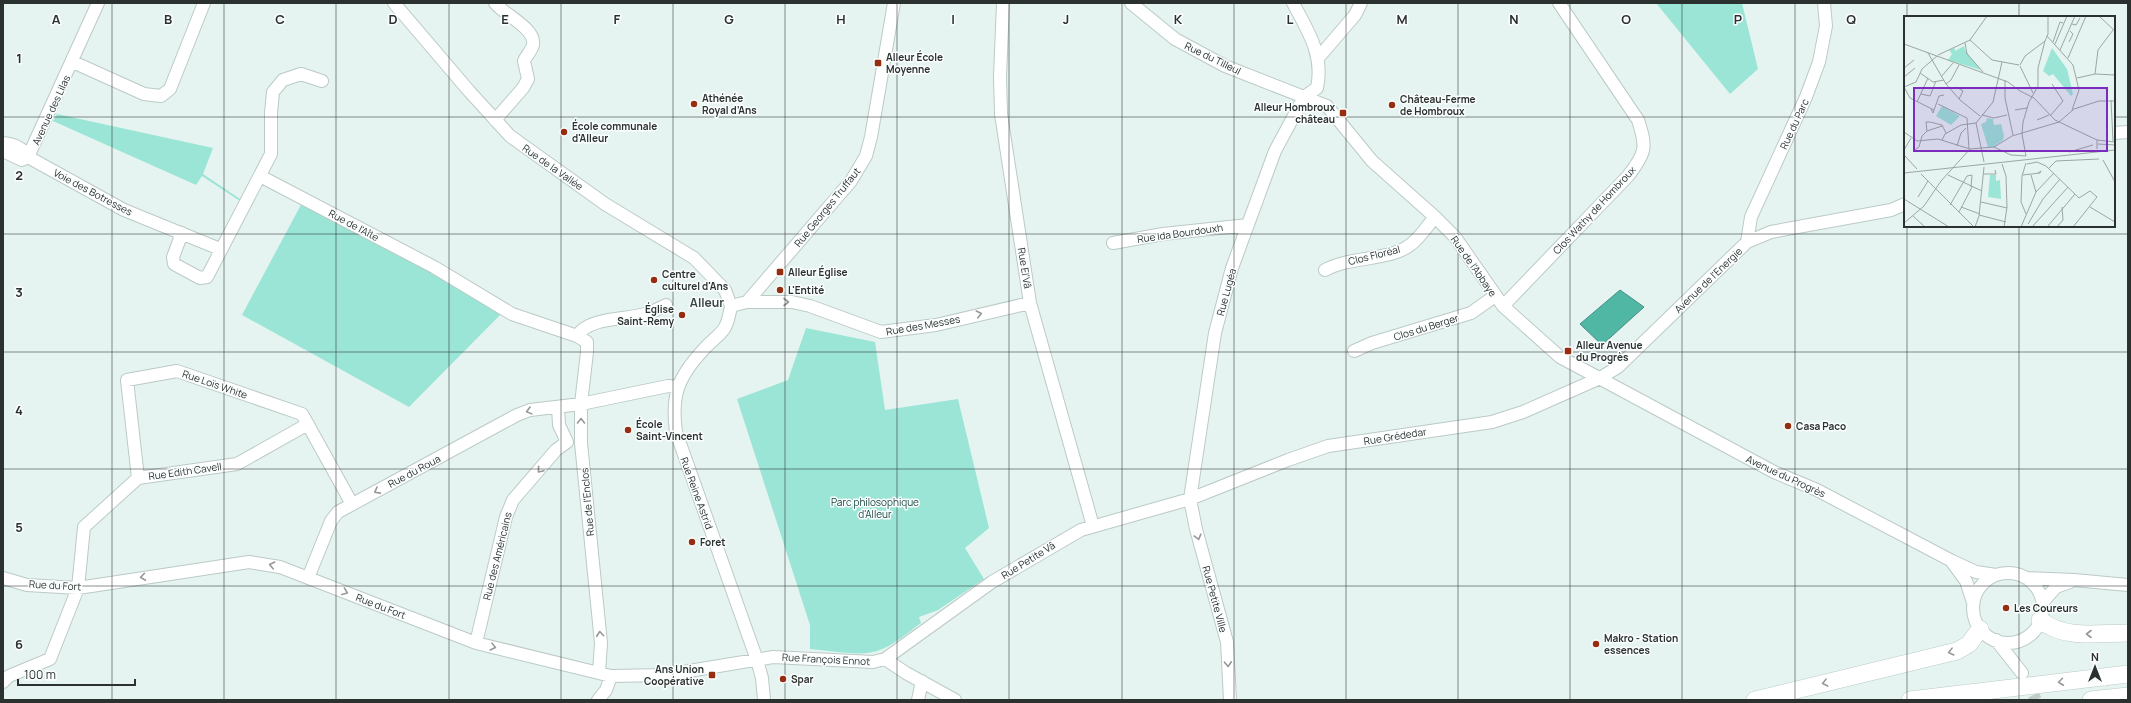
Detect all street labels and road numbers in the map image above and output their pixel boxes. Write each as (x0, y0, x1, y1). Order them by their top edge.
street label: Rue du Tilleul (1182, 38, 1244, 78)
street label: Avenue des Lilas (29, 73, 73, 147)
street label: Rue du Parc (1776, 96, 1812, 152)
street label: Rue de la Vallée (520, 141, 586, 193)
street label: Clos Wathy de Hombroux (1549, 162, 1639, 257)
street label: Rue Georges Truffaut (791, 164, 863, 250)
street label: Voie des Botresses (51, 165, 135, 219)
street label: Rue de l'Aîte (326, 206, 382, 244)
street label: Rue Ida Bourdouxh (1136, 220, 1224, 246)
street label: Rue de l'Abbaye (1448, 233, 1500, 299)
street label: Clos Floréal (1347, 242, 1401, 268)
street label: Avenue de l'Energie (1671, 244, 1745, 316)
street label: Rue El'Vâ (1015, 247, 1035, 289)
street label: Rue Lugéa (1213, 267, 1239, 317)
street label: Clos du Berger (1392, 310, 1461, 344)
street label: Rue des Messes (885, 312, 961, 338)
street label: Rue Loïs White (181, 366, 250, 402)
street label: Rue Grédedar (1363, 424, 1428, 448)
street label: Rue du Roua (385, 451, 443, 491)
street label: Avenue du Progrès (1744, 451, 1828, 501)
street label: Rue Reine Astrid (677, 455, 717, 531)
street label: Rue Edith Cavell (147, 459, 223, 483)
street label: Rue de l'Enclos (577, 467, 597, 537)
street label: Rue des Américains (479, 510, 515, 602)
street label: Rue Petite Vâ (998, 538, 1058, 582)
street label: Rue Petite Ville (1199, 564, 1231, 634)
street label: Rue du Fort (28, 577, 82, 593)
street label: Rue du Fort (354, 590, 408, 622)
street label: Rue François Ennot (782, 650, 870, 668)

